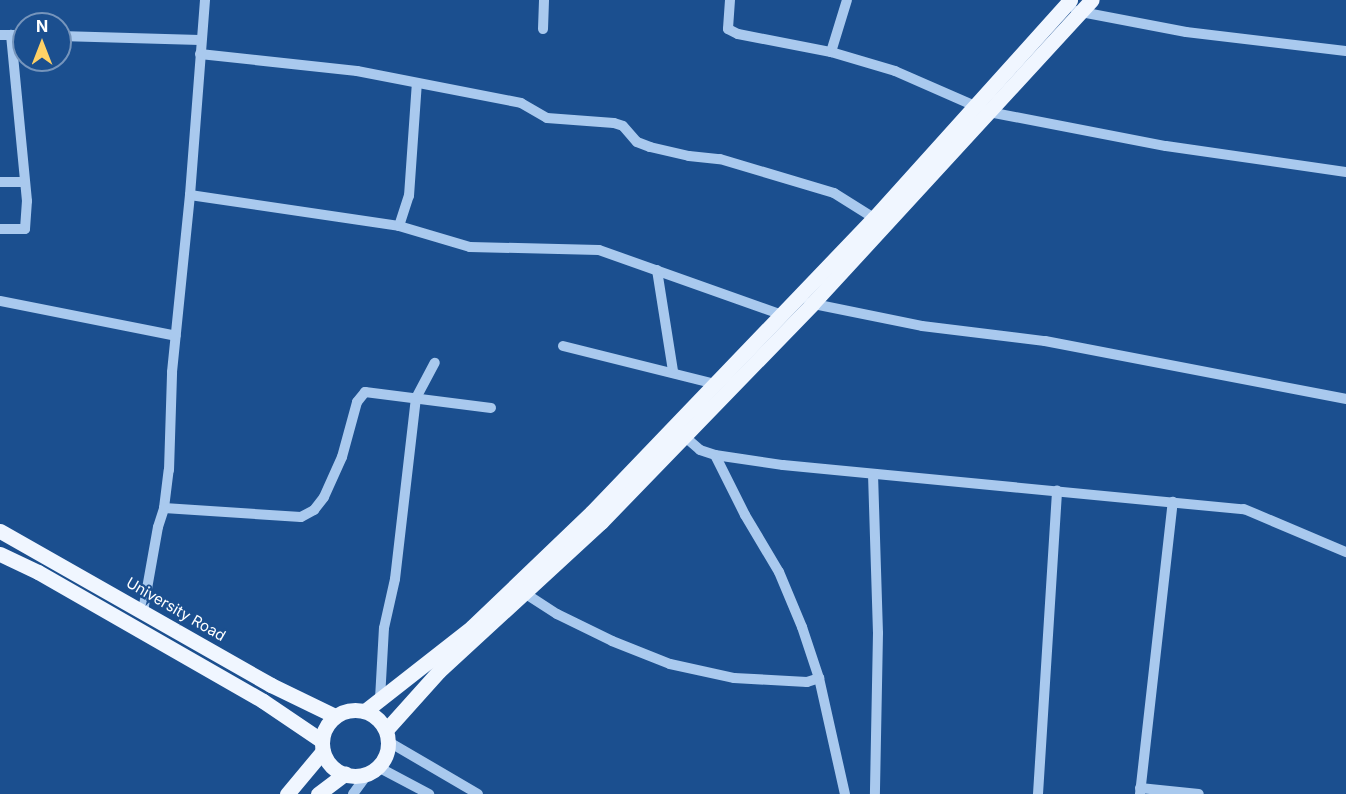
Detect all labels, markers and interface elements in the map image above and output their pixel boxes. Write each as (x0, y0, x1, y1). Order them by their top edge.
north arrow (12, 12, 72, 72)
text: N (36, 16, 48, 36)
street label: University Road (123, 573, 229, 645)

